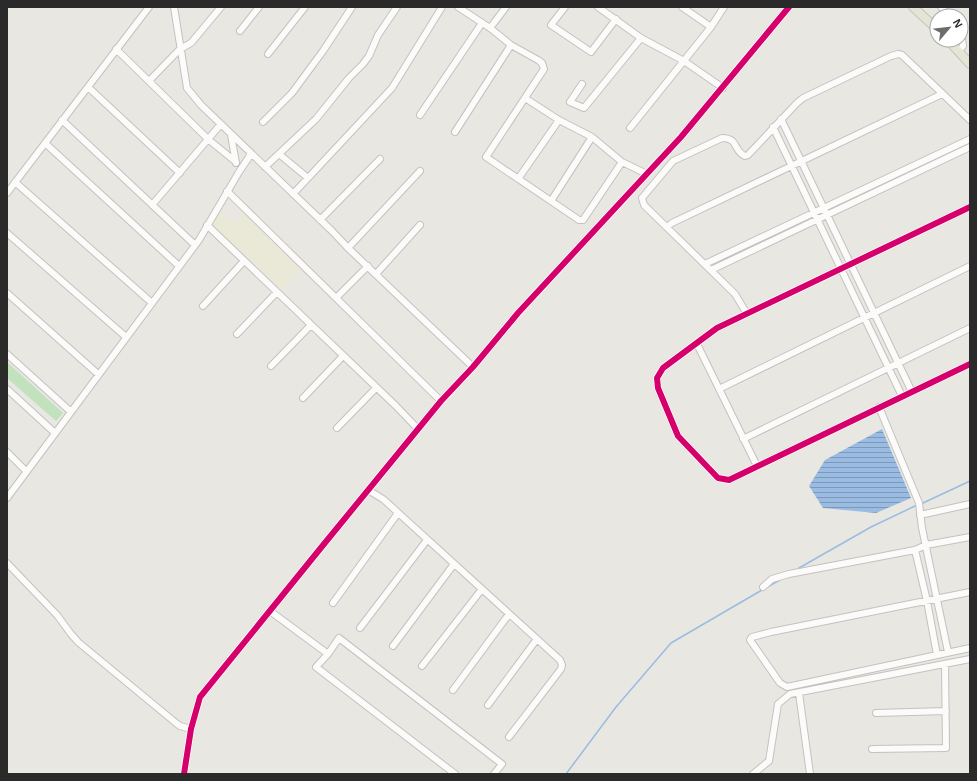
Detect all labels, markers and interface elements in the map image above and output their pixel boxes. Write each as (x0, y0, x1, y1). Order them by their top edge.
north arrow (929, 8, 969, 48)
text: N (951, 17, 965, 30)

